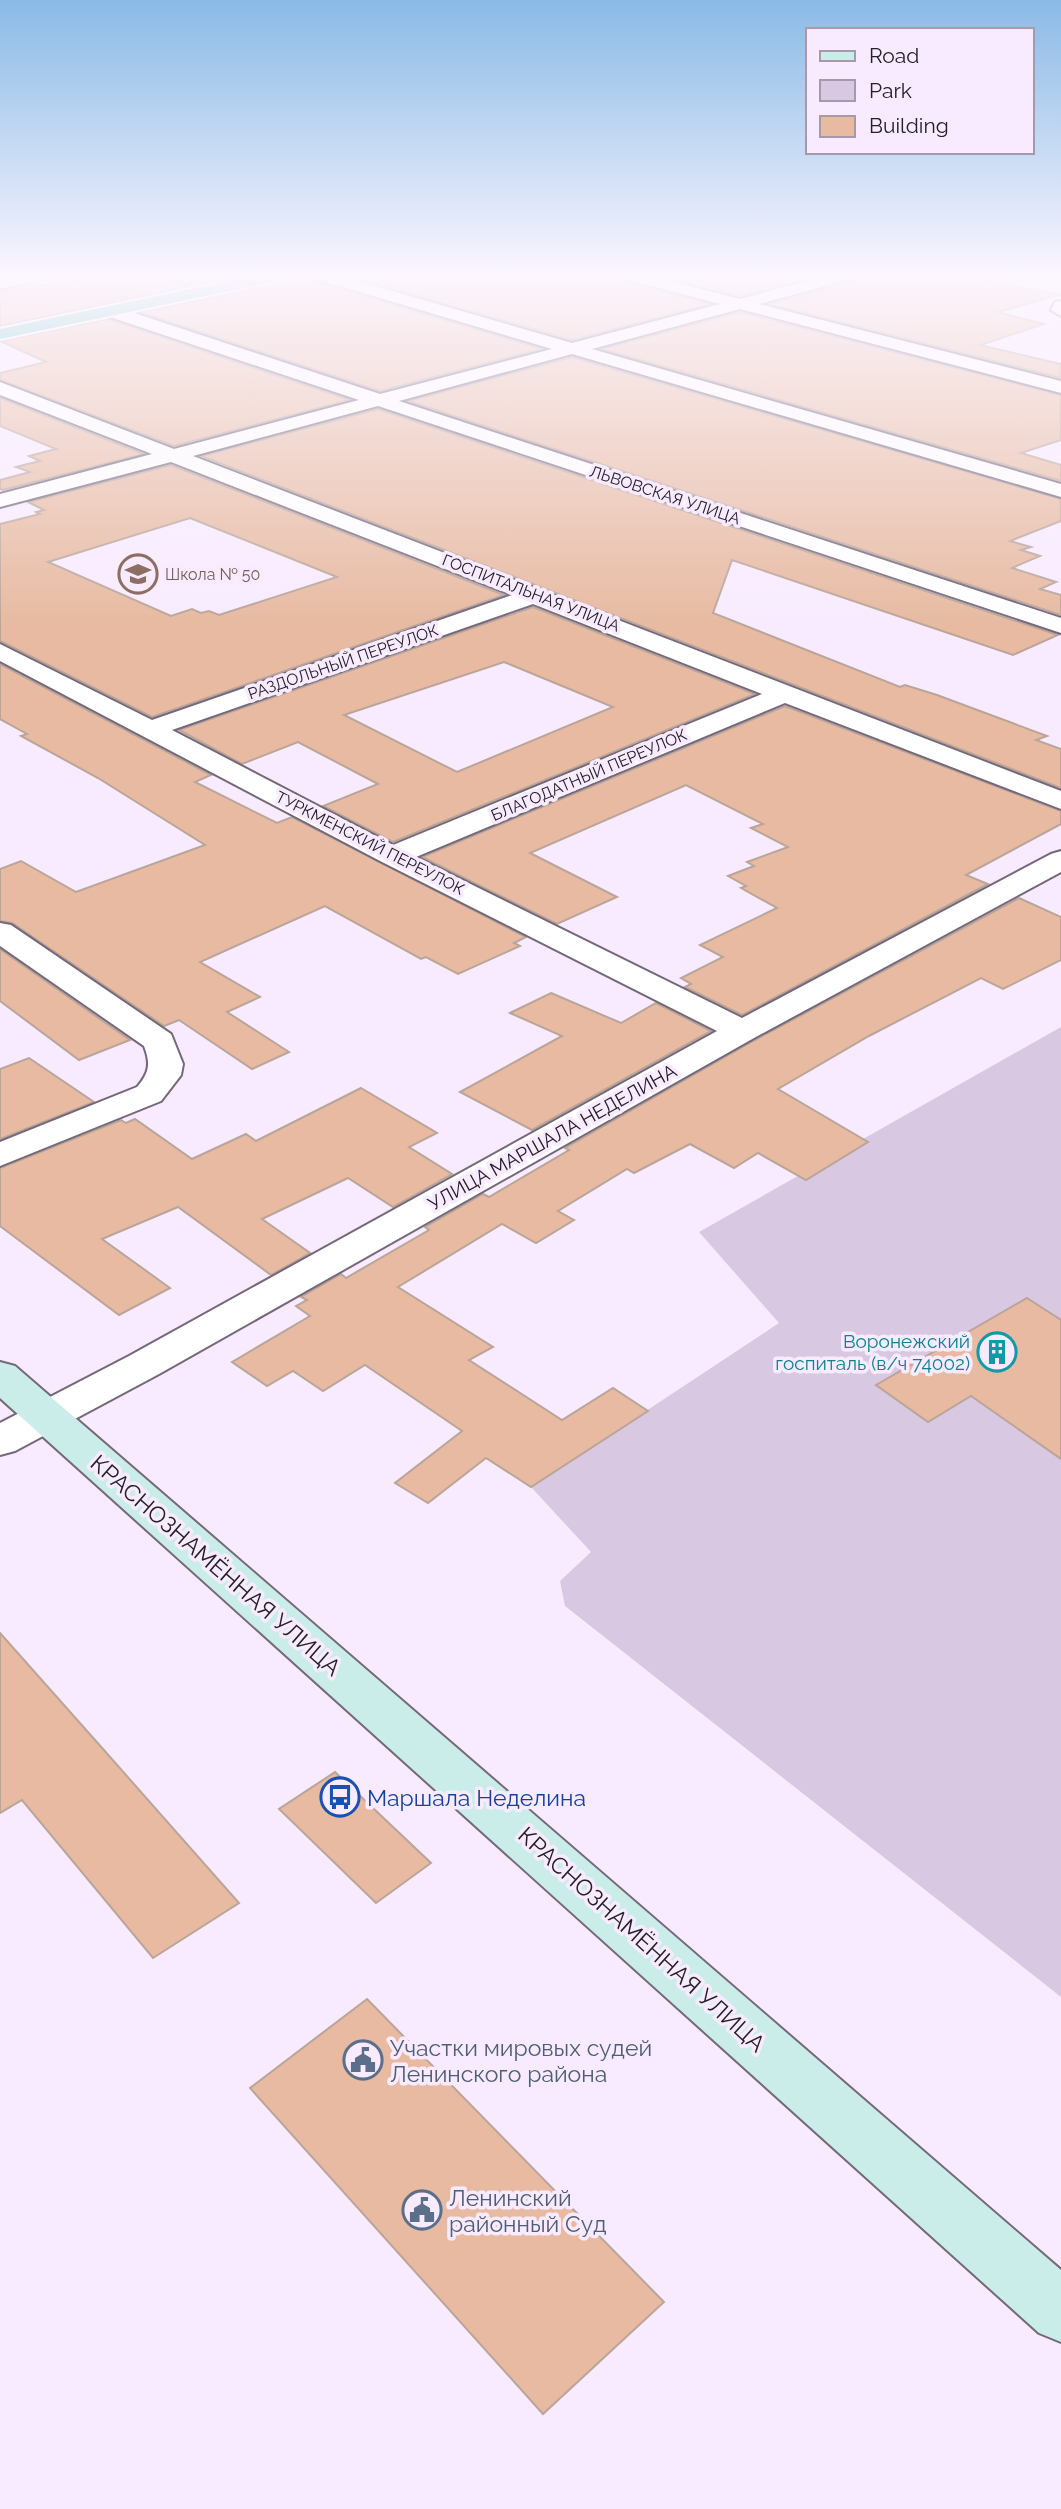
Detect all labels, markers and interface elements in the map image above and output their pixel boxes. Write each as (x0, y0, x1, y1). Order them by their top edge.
legend (806, 28, 1033, 154)
text: Road (869, 43, 919, 68)
text: Park (869, 78, 912, 103)
text: Building (869, 113, 949, 138)
street label: ЛЬВОВСКАЯ УЛИЦА (587, 462, 743, 528)
street label: ГОСПИТАЛЬНАЯ УЛИЦА (439, 550, 623, 636)
school or university icon: Школа № 50 (117, 553, 159, 595)
place label: Школа № 50 (165, 565, 260, 584)
street label: РАЗДОЛЬНЫЙ ПЕРЕУЛОК (245, 620, 441, 704)
street label: БЛАГОДАТНЫЙ ПЕРЕУЛОК (488, 725, 690, 825)
street label: ТУРКМЕНСКИЙ ПЕРЕУЛОК (272, 787, 468, 899)
street label: УЛИЦА МАРШАЛА НЕДЕЛИНА (424, 1059, 680, 1215)
place label: Воронежский госпиталь (в/ч 74002) (775, 1330, 970, 1374)
building icon: Воронежский госпиталь (в/ч 74002) (976, 1331, 1018, 1373)
street label: КРАСНОЗНАМЁННАЯ УЛИЦА (85, 1449, 347, 1681)
bus stop icon: Маршала Неделина (319, 1776, 361, 1818)
place label: Маршала Неделина (367, 1784, 586, 1811)
street label: КРАСНОЗНАМЁННАЯ УЛИЦА (513, 1821, 771, 2057)
place label: Участки мировых судей Ленинского района (390, 2034, 652, 2087)
public building icon: Участки мировых судей Ленинского района (342, 2039, 384, 2081)
place label: Ленинский районный Суд (449, 2184, 607, 2237)
public building icon: Ленинский районный Суд (401, 2189, 443, 2231)

